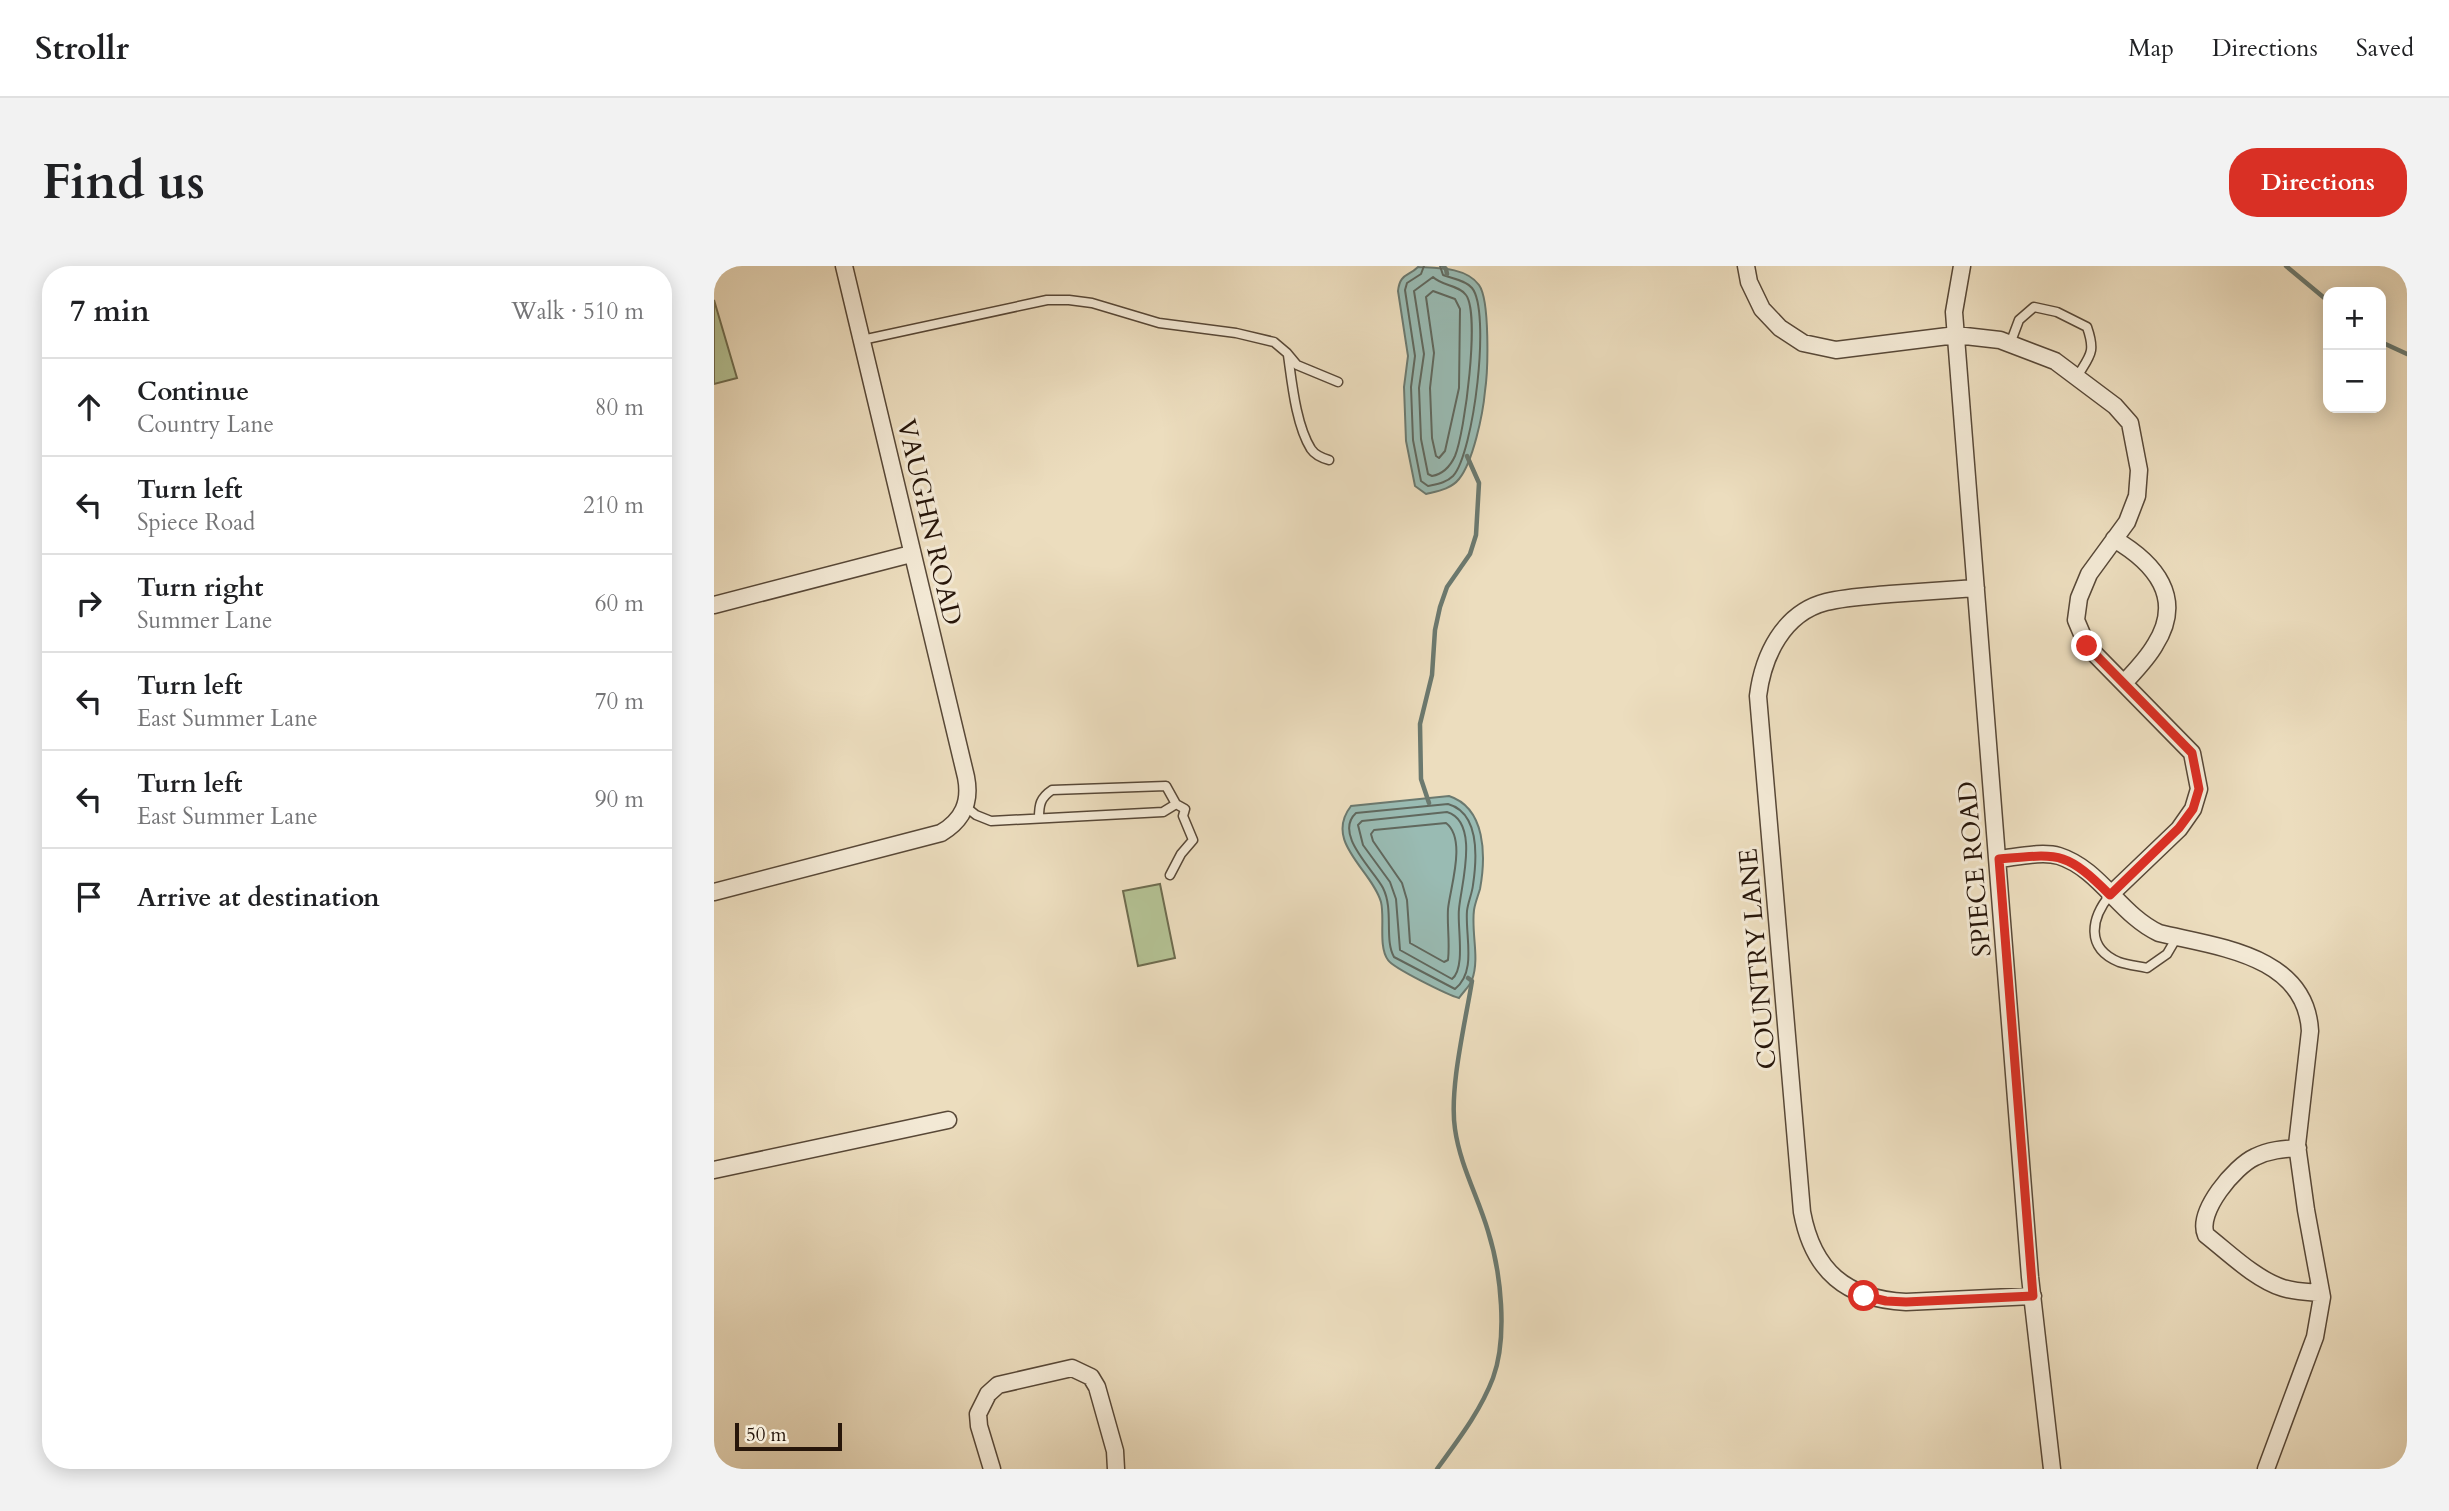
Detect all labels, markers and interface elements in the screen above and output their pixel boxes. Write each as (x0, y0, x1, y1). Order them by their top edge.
text: Strollr (35, 26, 129, 71)
text: Map (2128, 32, 2174, 65)
text: Directions (2212, 32, 2318, 65)
text: Saved (2356, 32, 2414, 65)
button: Directions (2229, 148, 2407, 217)
text: Find us (42, 149, 205, 216)
map controls (2323, 287, 2386, 413)
button: + (2323, 287, 2386, 350)
text: 7 min (70, 291, 150, 332)
text: Walk · 510 m (511, 296, 644, 327)
button: − (2323, 350, 2386, 413)
text: Continue (137, 374, 249, 409)
icon: ahead (70, 388, 108, 426)
text: 80 m (595, 392, 644, 423)
text: Country Lane (137, 409, 274, 440)
street label: VAUGHN ROAD (889, 416, 970, 629)
text: Turn left (137, 472, 242, 507)
icon: left (70, 486, 108, 524)
text: 210 m (583, 490, 644, 521)
text: Spiece Road (137, 507, 255, 538)
text: Turn right (137, 570, 264, 605)
icon: right (70, 584, 108, 622)
text: 60 m (595, 588, 644, 619)
text: Summer Lane (137, 605, 272, 636)
route end (2071, 630, 2102, 661)
text: Turn left (137, 668, 242, 703)
icon: left (70, 682, 108, 720)
text: 70 m (595, 686, 644, 717)
text: East Summer Lane (137, 703, 318, 734)
text: Turn left (137, 766, 242, 801)
icon: left (70, 780, 108, 818)
street label: SPIECE ROAD (1949, 780, 2000, 958)
text: 90 m (595, 784, 644, 815)
text: East Summer Lane (137, 801, 318, 832)
street label: COUNTRY LANE (1730, 847, 1785, 1071)
icon: arrive (70, 878, 108, 916)
text: Arrive at destination (137, 880, 380, 915)
route start (1848, 1280, 1879, 1311)
scale bar (735, 1420, 842, 1452)
text: 50 m (746, 1422, 787, 1448)

